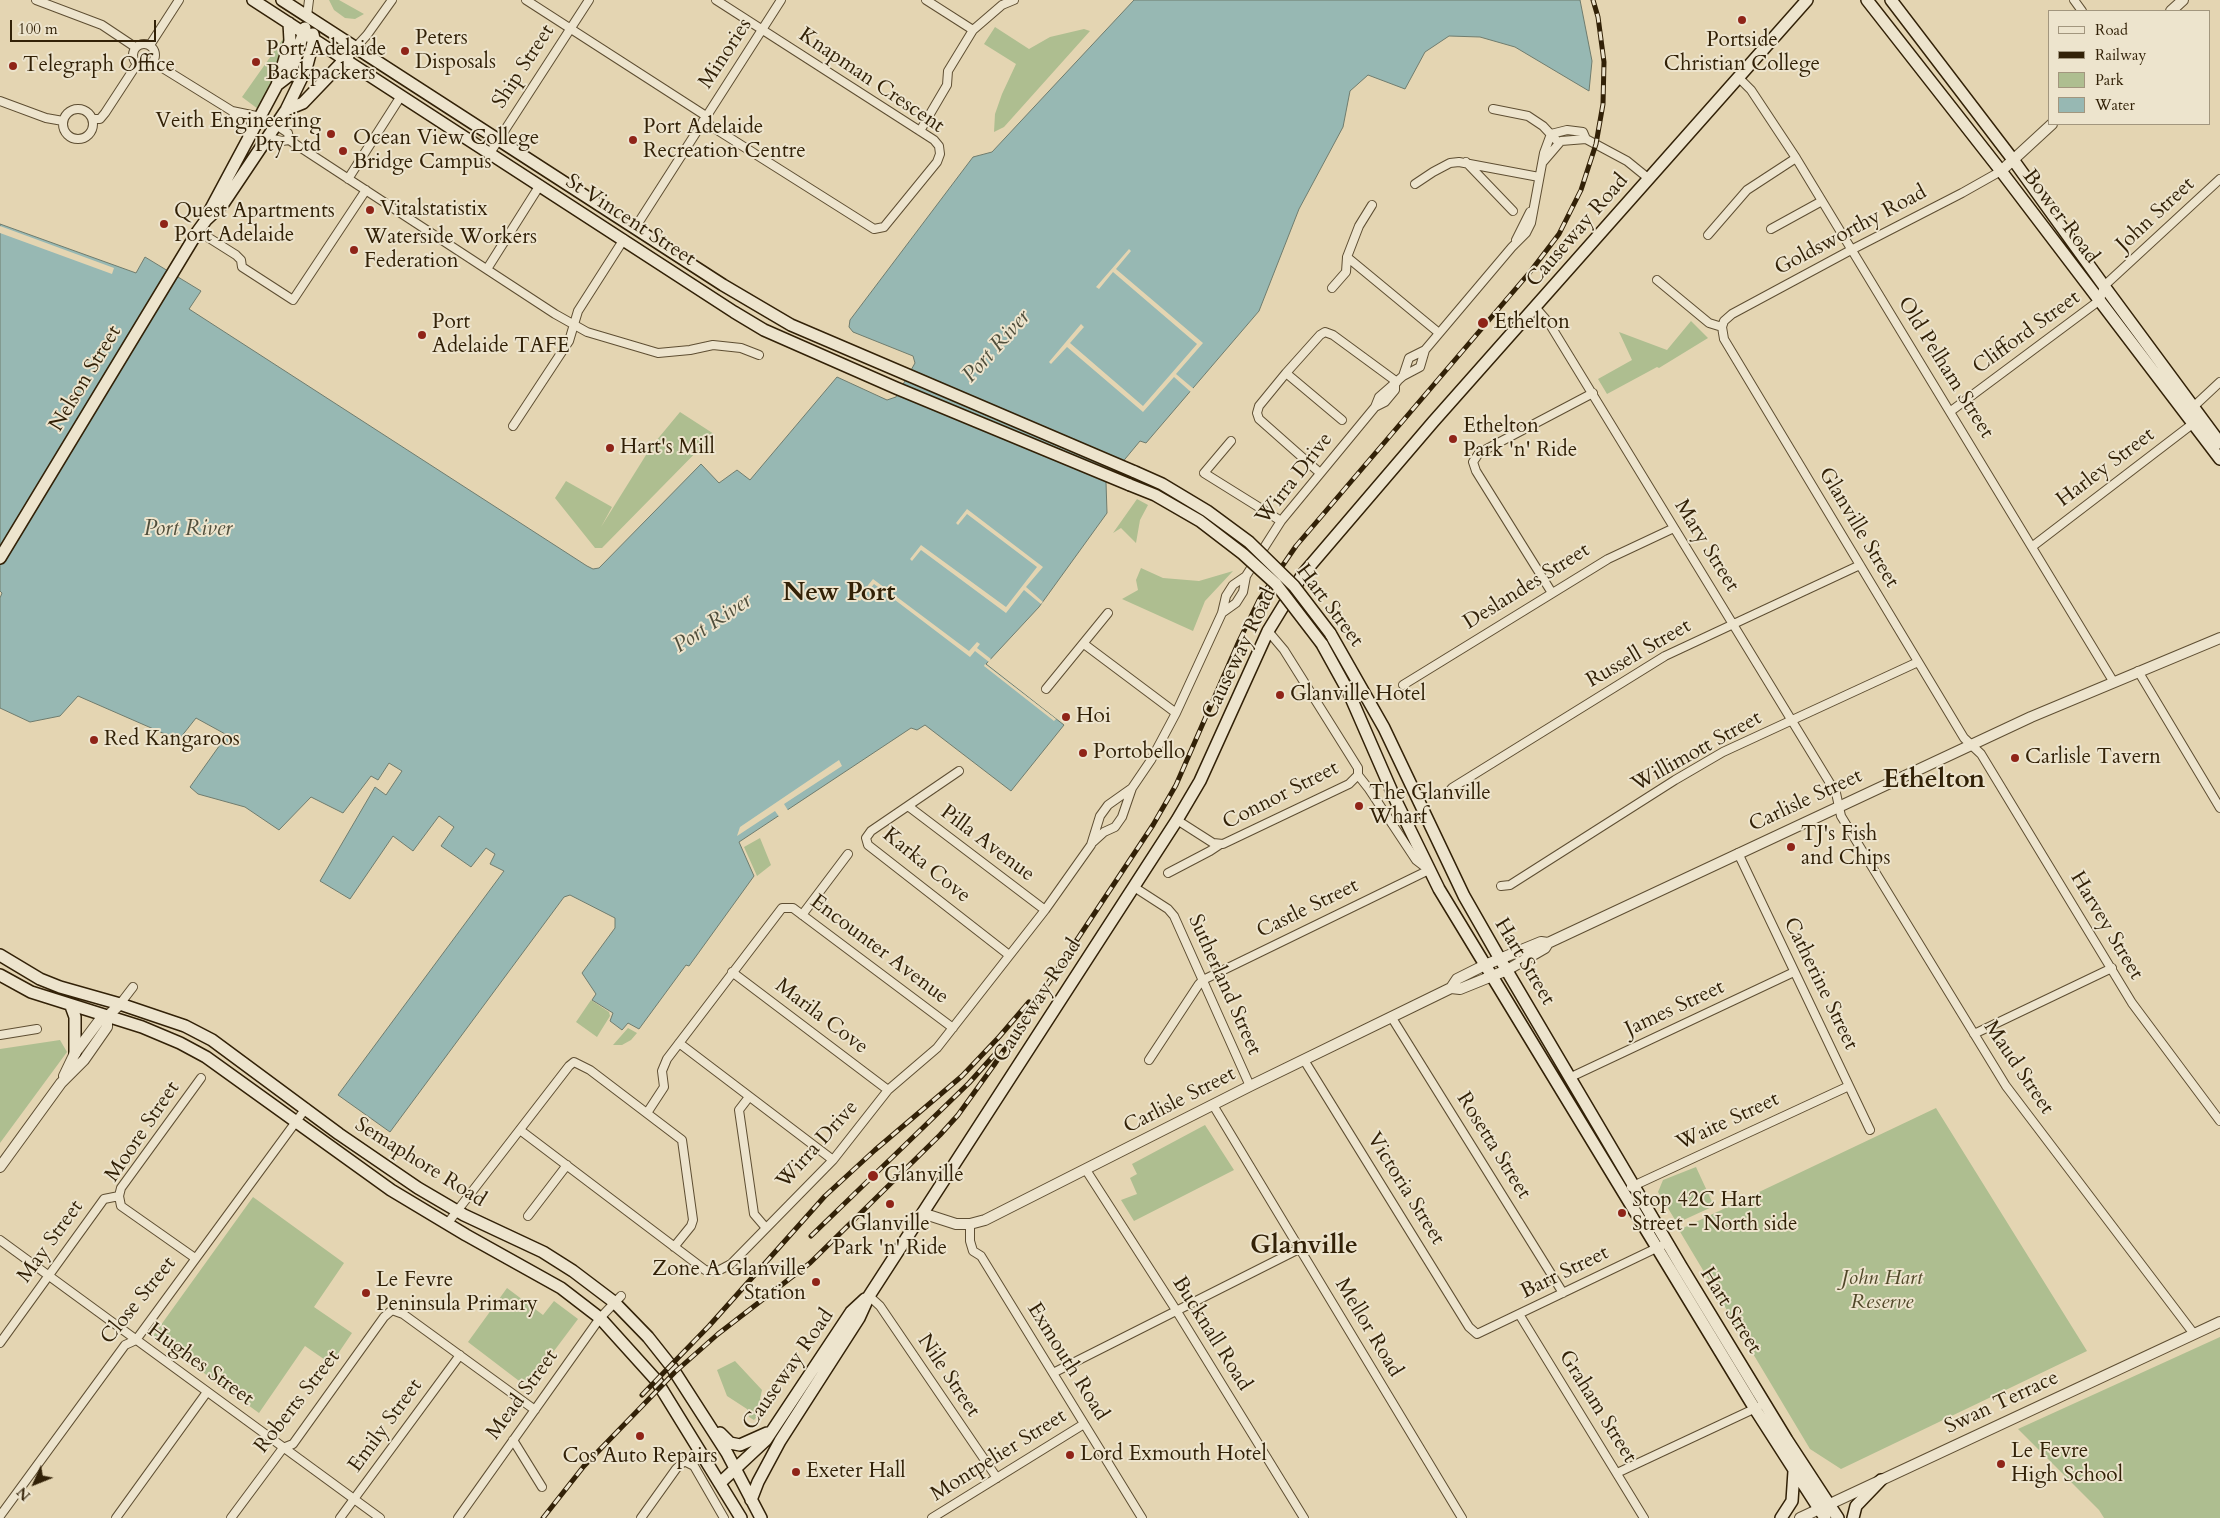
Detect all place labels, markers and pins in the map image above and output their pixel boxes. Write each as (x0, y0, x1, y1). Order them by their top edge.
marker: Portside Christian College (1736, 14, 1748, 26)
place label: Peters Disposals (415, 26, 496, 76)
place label: Portside Christian College (1664, 28, 1820, 78)
place label: Port Adelaide Backpackers (266, 37, 386, 87)
marker: Peters Disposals (399, 45, 411, 57)
place label: Telegraph Office (23, 53, 175, 79)
marker: Port Adelaide Backpackers (250, 56, 262, 68)
marker: Telegraph Office (7, 60, 19, 72)
place label: Veith Engineering Pty Ltd (155, 109, 321, 159)
place label: Port Adelaide Recreation Centre (643, 115, 806, 165)
place label: Ocean View College Bridge Campus (353, 126, 539, 176)
marker: Veith Engineering Pty Ltd (325, 128, 337, 140)
marker: Port Adelaide Recreation Centre (627, 134, 639, 146)
marker: Ocean View College Bridge Campus (337, 145, 349, 157)
place label: Vitalstatistix (380, 197, 488, 223)
place label: Quest Apartments Port Adelaide (174, 199, 335, 249)
marker: Vitalstatistix (364, 204, 376, 216)
marker: Quest Apartments Port Adelaide (158, 218, 170, 230)
place label: Waterside Workers Federation (364, 225, 537, 275)
marker: Waterside Workers Federation (348, 244, 360, 256)
place label: Port Adelaide TAFE (432, 310, 570, 360)
place label: Ethelton (1494, 310, 1570, 336)
marker: Ethelton (1476, 316, 1490, 330)
marker: Port Adelaide TAFE (416, 329, 428, 341)
place label: Ethelton Park 'n' Ride (1463, 414, 1577, 464)
marker: Ethelton Park 'n' Ride (1447, 433, 1459, 445)
place label: Hart's Mill (620, 435, 715, 461)
marker: Hart's Mill (604, 442, 616, 454)
place label: Glanville Hotel (1290, 682, 1426, 708)
marker: Glanville Hotel (1274, 689, 1286, 701)
place label: Hoi (1076, 704, 1111, 730)
marker: Hoi (1060, 711, 1072, 723)
place label: Red Kangaroos (104, 727, 240, 753)
marker: Red Kangaroos (88, 734, 100, 746)
place label: Portobello (1093, 740, 1185, 766)
place label: Carlisle Tavern (2025, 745, 2161, 771)
marker: Portobello (1077, 747, 1089, 759)
marker: Carlisle Tavern (2009, 752, 2021, 764)
place label: The Glanville Wharf (1369, 781, 1491, 831)
marker: The Glanville Wharf (1353, 800, 1365, 812)
place label: TJ's Fish and Chips (1801, 822, 1891, 872)
marker: TJ's Fish and Chips (1785, 841, 1797, 853)
place label: Glanville (884, 1163, 964, 1189)
marker: Glanville (866, 1169, 880, 1183)
place label: Stop 42C Hart Street - North side (1632, 1188, 1798, 1238)
marker: Glanville Park 'n' Ride (884, 1198, 896, 1210)
marker: Stop 42C Hart Street - North side (1616, 1207, 1628, 1219)
place label: Glanville Park 'n' Ride (833, 1212, 947, 1262)
place label: Zone A Glanville Station (652, 1257, 806, 1307)
place label: Le Fevre Peninsula Primary (376, 1268, 538, 1318)
marker: Zone A Glanville Station (810, 1276, 822, 1288)
marker: Le Fevre Peninsula Primary (360, 1287, 372, 1299)
marker: Cos Auto Repairs (634, 1430, 646, 1442)
place label: Le Fevre High School (2011, 1439, 2123, 1489)
place label: Lord Exmouth Hotel (1080, 1442, 1267, 1468)
place label: Cos Auto Repairs (562, 1444, 718, 1470)
marker: Lord Exmouth Hotel (1064, 1449, 1076, 1461)
marker: Le Fevre High School (1995, 1458, 2007, 1470)
place label: Exeter Hall (806, 1459, 906, 1485)
marker: Exeter Hall (790, 1466, 802, 1478)

